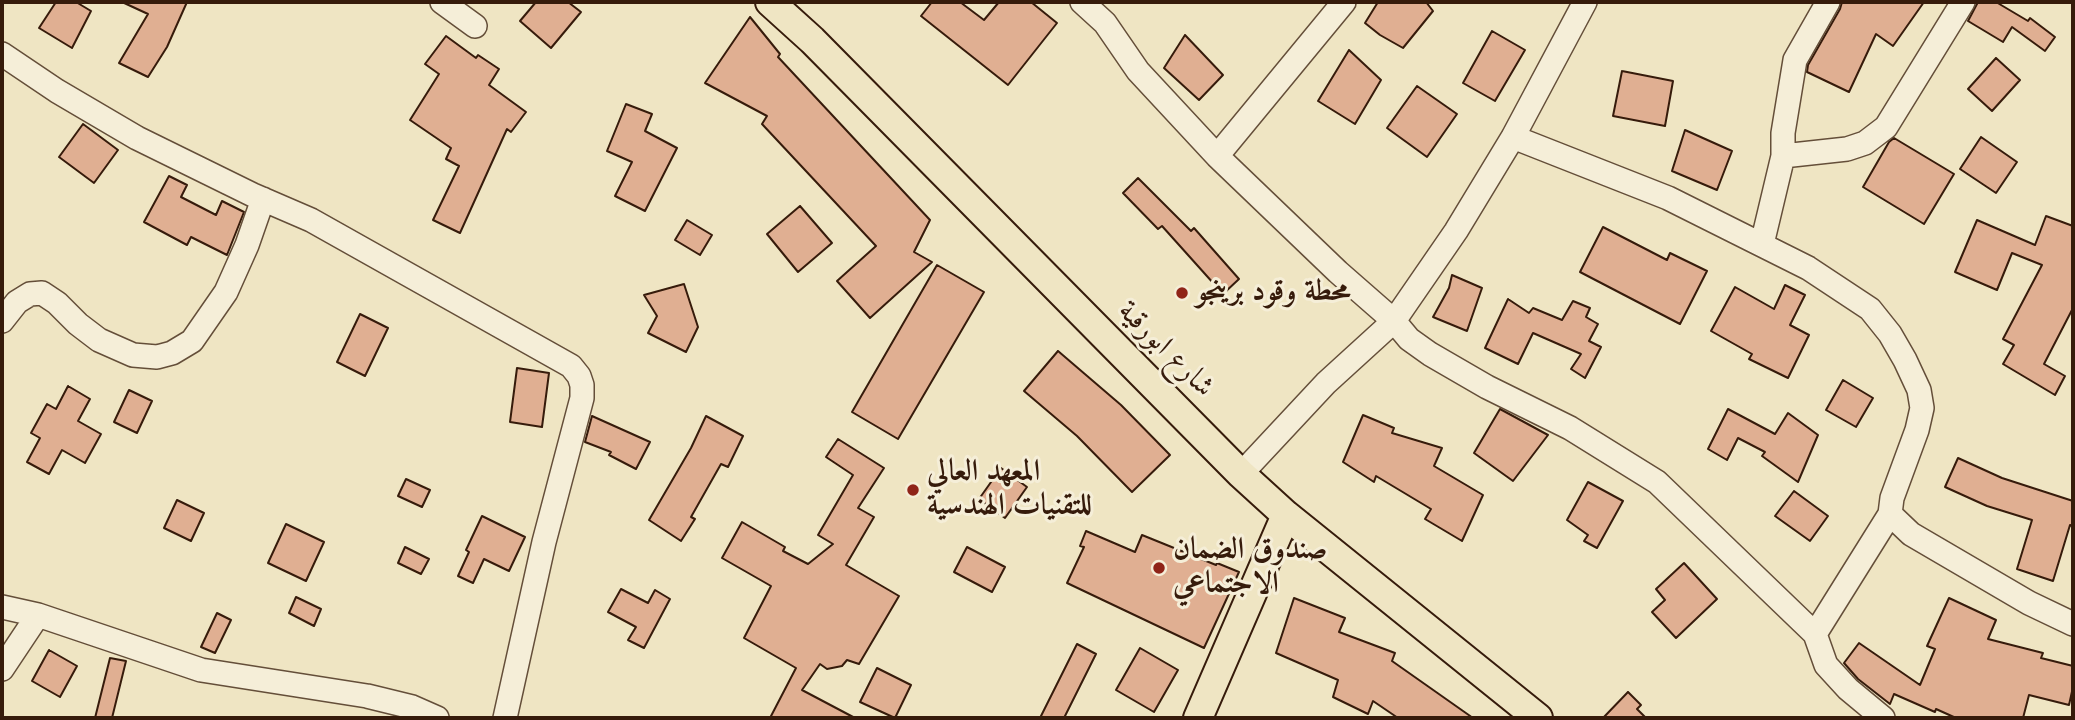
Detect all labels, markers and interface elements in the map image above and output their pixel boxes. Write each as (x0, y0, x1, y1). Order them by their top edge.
place label: محطة وقود برينجو (1196, 275, 1351, 311)
marker: محطة وقود برينجو (1174, 285, 1190, 301)
street label: شارع ابورقية (1109, 294, 1221, 406)
place label: المعهد العالي للتقنيات الهندسية (927, 455, 1092, 526)
marker: المعهد العالي للتقنيات الهندسية (905, 482, 921, 498)
place label: صندوق الضمان الاجتماعي (1173, 533, 1327, 604)
marker: صندوق الضمان الاجتماعي (1151, 560, 1167, 576)

